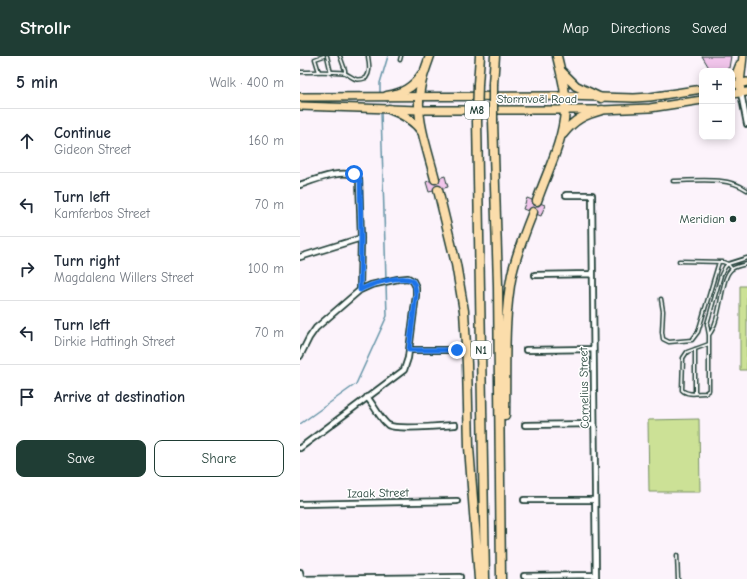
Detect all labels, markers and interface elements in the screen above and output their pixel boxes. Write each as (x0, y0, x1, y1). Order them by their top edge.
text: Strollr (20, 17, 70, 39)
text: Map (562, 20, 589, 37)
text: Directions (611, 20, 670, 37)
text: Saved (692, 20, 727, 37)
map controls (699, 68, 735, 140)
button: + (699, 68, 735, 104)
text: 5 min (16, 73, 58, 92)
text: Walk · 400 m (210, 75, 284, 90)
street label: Stormvoël Road (497, 92, 577, 106)
road number: M8 (465, 101, 489, 119)
button: − (699, 104, 735, 140)
text: Continue (54, 124, 111, 142)
icon: ahead (16, 130, 38, 152)
text: 160 m (249, 133, 284, 148)
text: Gideon Street (54, 142, 131, 157)
route start (345, 165, 363, 183)
text: Turn left (54, 188, 110, 206)
icon: left (16, 194, 38, 216)
text: 70 m (255, 197, 284, 212)
text: Kamferbos Street (54, 206, 150, 221)
place label: Meridian (680, 212, 725, 226)
marker: Meridian (728, 214, 738, 224)
text: Turn right (54, 252, 120, 270)
icon: right (16, 258, 38, 280)
text: 100 m (248, 261, 284, 276)
text: Magdalena Willers Street (54, 270, 194, 285)
text: Turn left (54, 316, 110, 334)
icon: left (16, 322, 38, 344)
text: 70 m (255, 325, 284, 340)
text: Dirkie Hattingh Street (54, 334, 175, 349)
route end (448, 341, 466, 359)
road number: N1 (471, 341, 491, 359)
street label: Cornelius Street (576, 346, 592, 429)
icon: arrive (16, 386, 38, 408)
text: Arrive at destination (54, 388, 185, 406)
button: Save (16, 440, 146, 477)
button: Share (154, 440, 284, 477)
street label: Izaak Street (347, 485, 410, 501)

